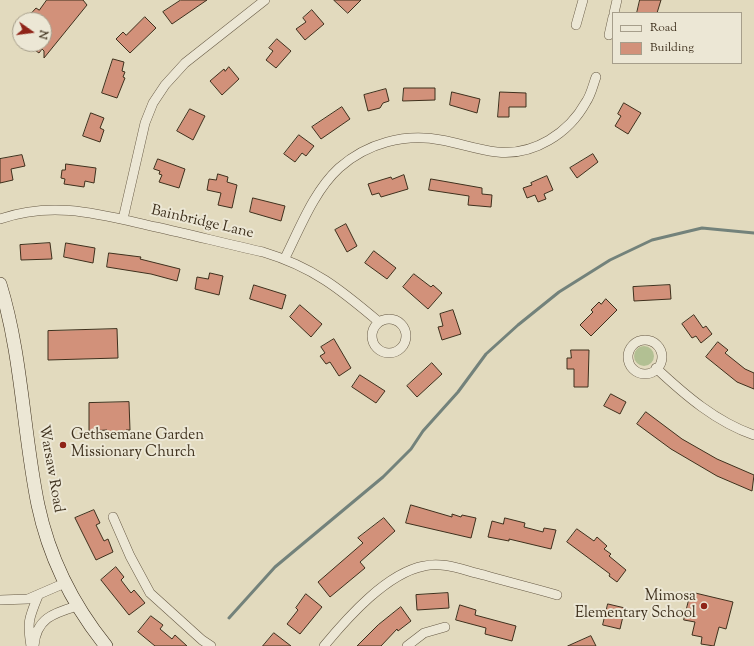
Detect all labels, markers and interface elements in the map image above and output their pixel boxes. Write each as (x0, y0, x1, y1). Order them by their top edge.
north arrow (12, 12, 52, 52)
legend (612, 12, 742, 64)
text: Road (650, 19, 677, 37)
text: N (34, 28, 51, 41)
text: Building (650, 39, 694, 57)
street label: Bainbridge Lane (149, 202, 255, 244)
street label: Warsaw Road (33, 424, 67, 514)
place label: Gethsemane Garden Missionary Church (71, 427, 204, 462)
marker: Gethsemane Garden Missionary Church (58, 440, 68, 450)
place label: Mimosa Elementary School (575, 588, 696, 623)
marker: Mimosa Elementary School (699, 601, 709, 611)

